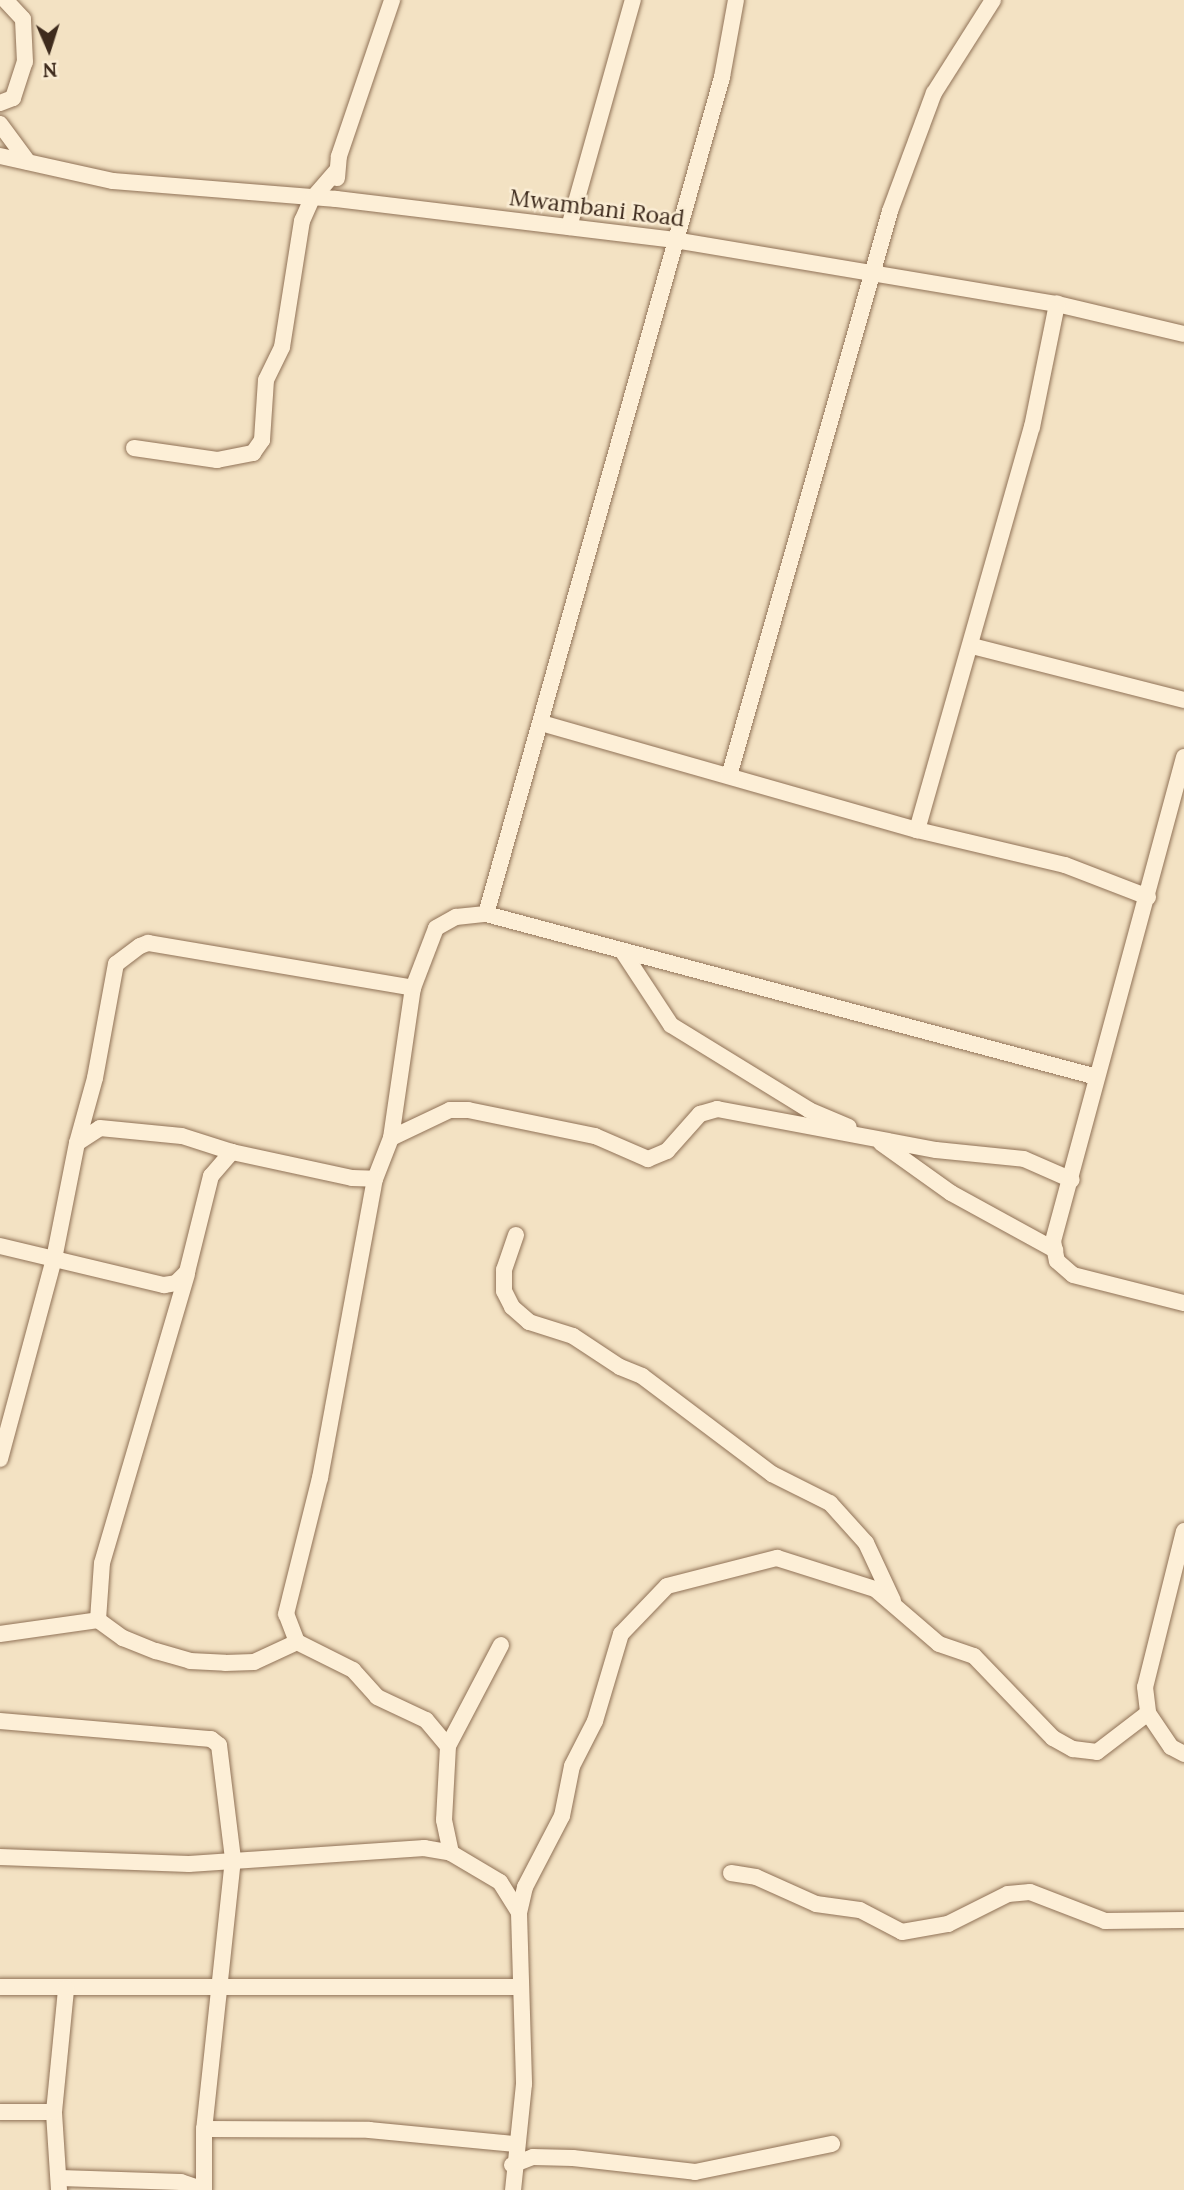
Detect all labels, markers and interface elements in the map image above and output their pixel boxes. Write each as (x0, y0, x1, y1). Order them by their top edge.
north arrow (14, 14, 84, 84)
text: N (42, 58, 58, 82)
street label: Mwambani Road (508, 184, 686, 232)

